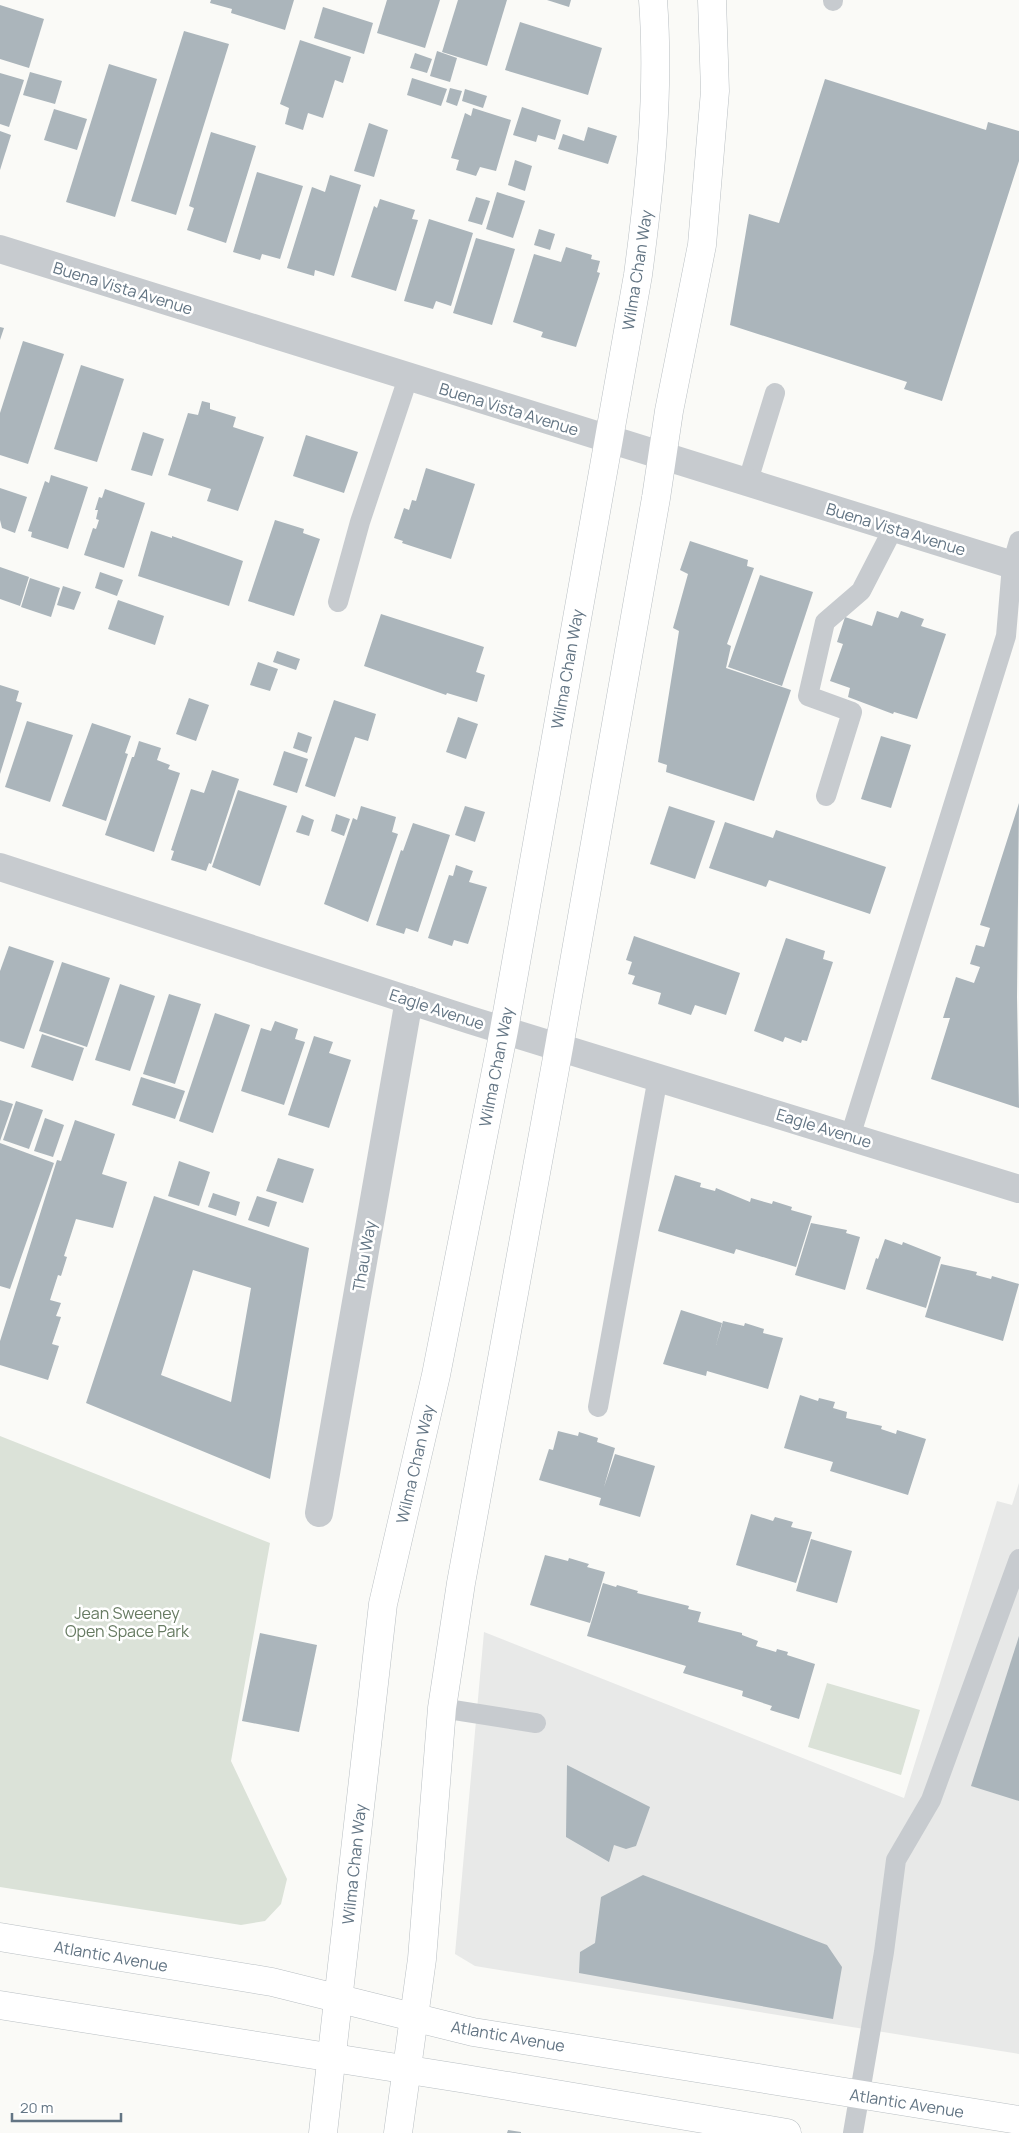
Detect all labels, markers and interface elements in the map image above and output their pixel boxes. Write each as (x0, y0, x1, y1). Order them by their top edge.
street label: Wilma Chan Way (617, 208, 657, 332)
street label: Buena Vista Avenue (51, 256, 195, 320)
street label: Buena Vista Avenue (437, 377, 581, 441)
street label: Buena Vista Avenue (824, 497, 968, 561)
street label: Wilma Chan Way (546, 607, 588, 731)
street label: Eagle Avenue (387, 983, 487, 1035)
street label: Wilma Chan Way (474, 1005, 518, 1129)
street label: Eagle Avenue (774, 1103, 874, 1153)
street label: Thau Way (347, 1218, 381, 1293)
street label: Wilma Chan Way (391, 1402, 439, 1526)
park label: Jean Sweeney Open Space Park (65, 1602, 190, 1642)
street label: Wilma Chan Way (337, 1802, 371, 1926)
street label: Atlantic Avenue (52, 1935, 170, 1977)
street label: Atlantic Avenue (449, 2015, 567, 2057)
street label: Atlantic Avenue (848, 2083, 966, 2123)
scale bar (12, 2090, 121, 2122)
text: 20 m (20, 2097, 53, 2118)

